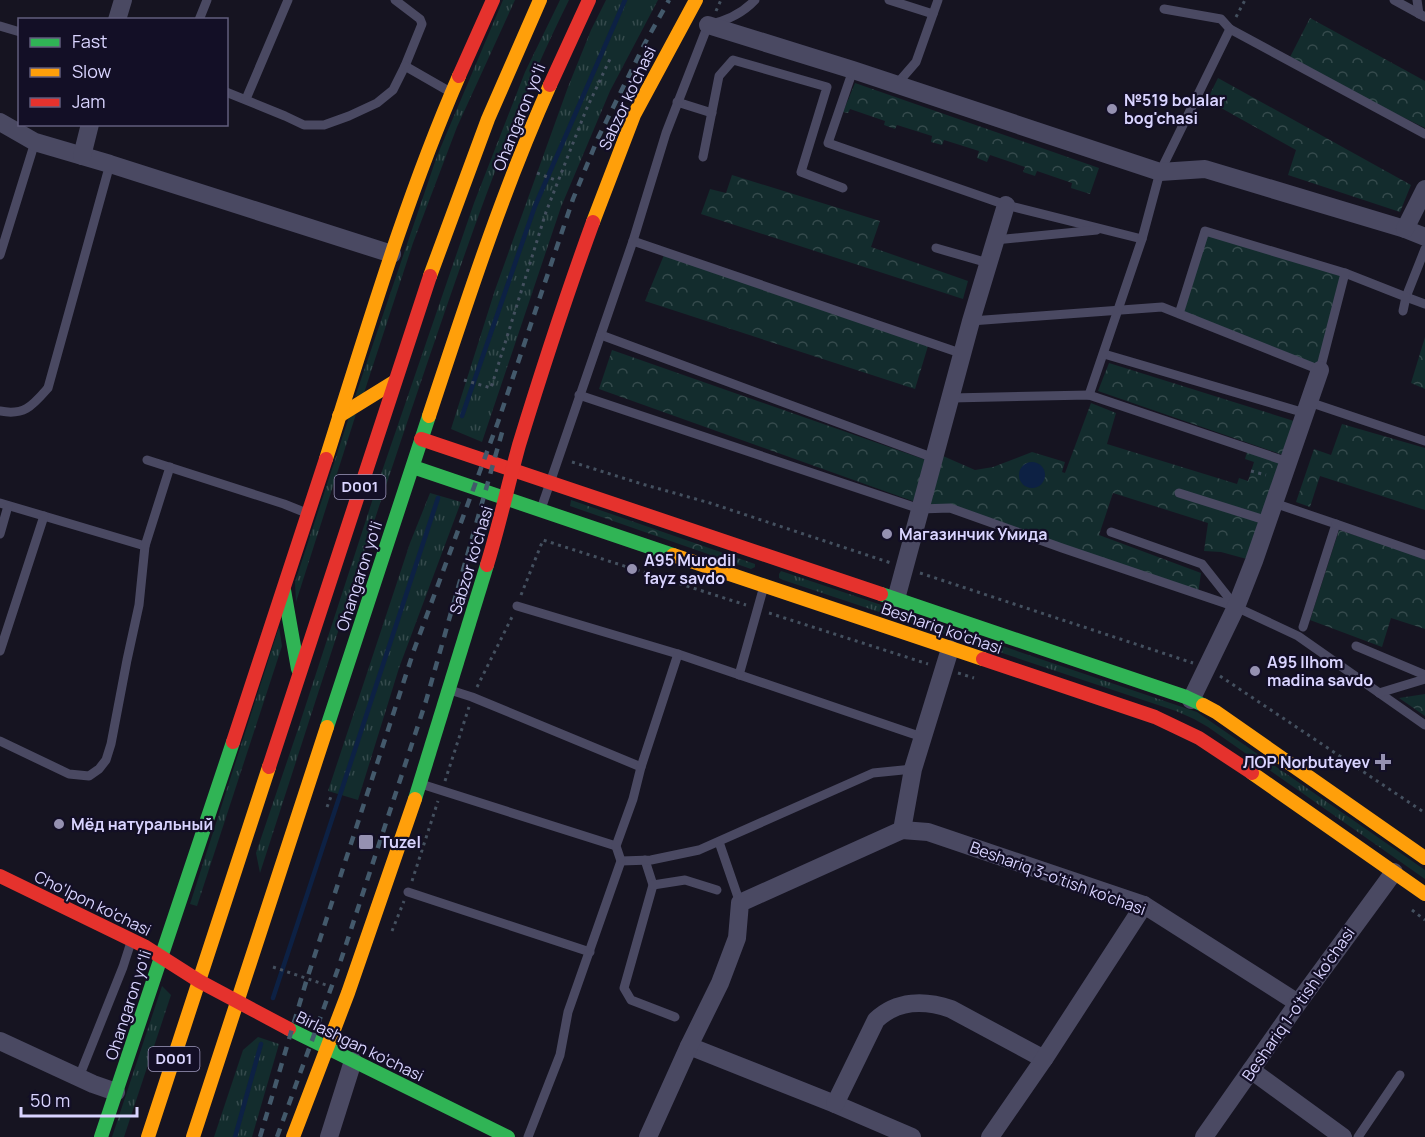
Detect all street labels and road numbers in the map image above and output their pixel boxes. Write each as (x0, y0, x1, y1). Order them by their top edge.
street label: Sabzor ko'chasi (593, 42, 661, 154)
street label: Ohangaron yoʻli (487, 60, 551, 174)
road number: D001 (334, 475, 386, 499)
street label: Sabzor ko'chasi (444, 503, 498, 617)
street label: Ohangaron yoʻli (331, 518, 387, 634)
street label: Beshariq ko'chasi (879, 597, 1005, 659)
street label: Beshariq 3-o'tish ko'chasi (967, 836, 1149, 920)
street label: Cho'lpon ko'chasi (31, 865, 155, 941)
street label: Beshariq 1-o'tish ko'chasi (1236, 923, 1360, 1085)
street label: Ohangaron yoʻli (100, 947, 156, 1063)
street label: Birlashgan ko'chasi (293, 1006, 427, 1086)
road number: D001 (148, 1047, 200, 1071)

